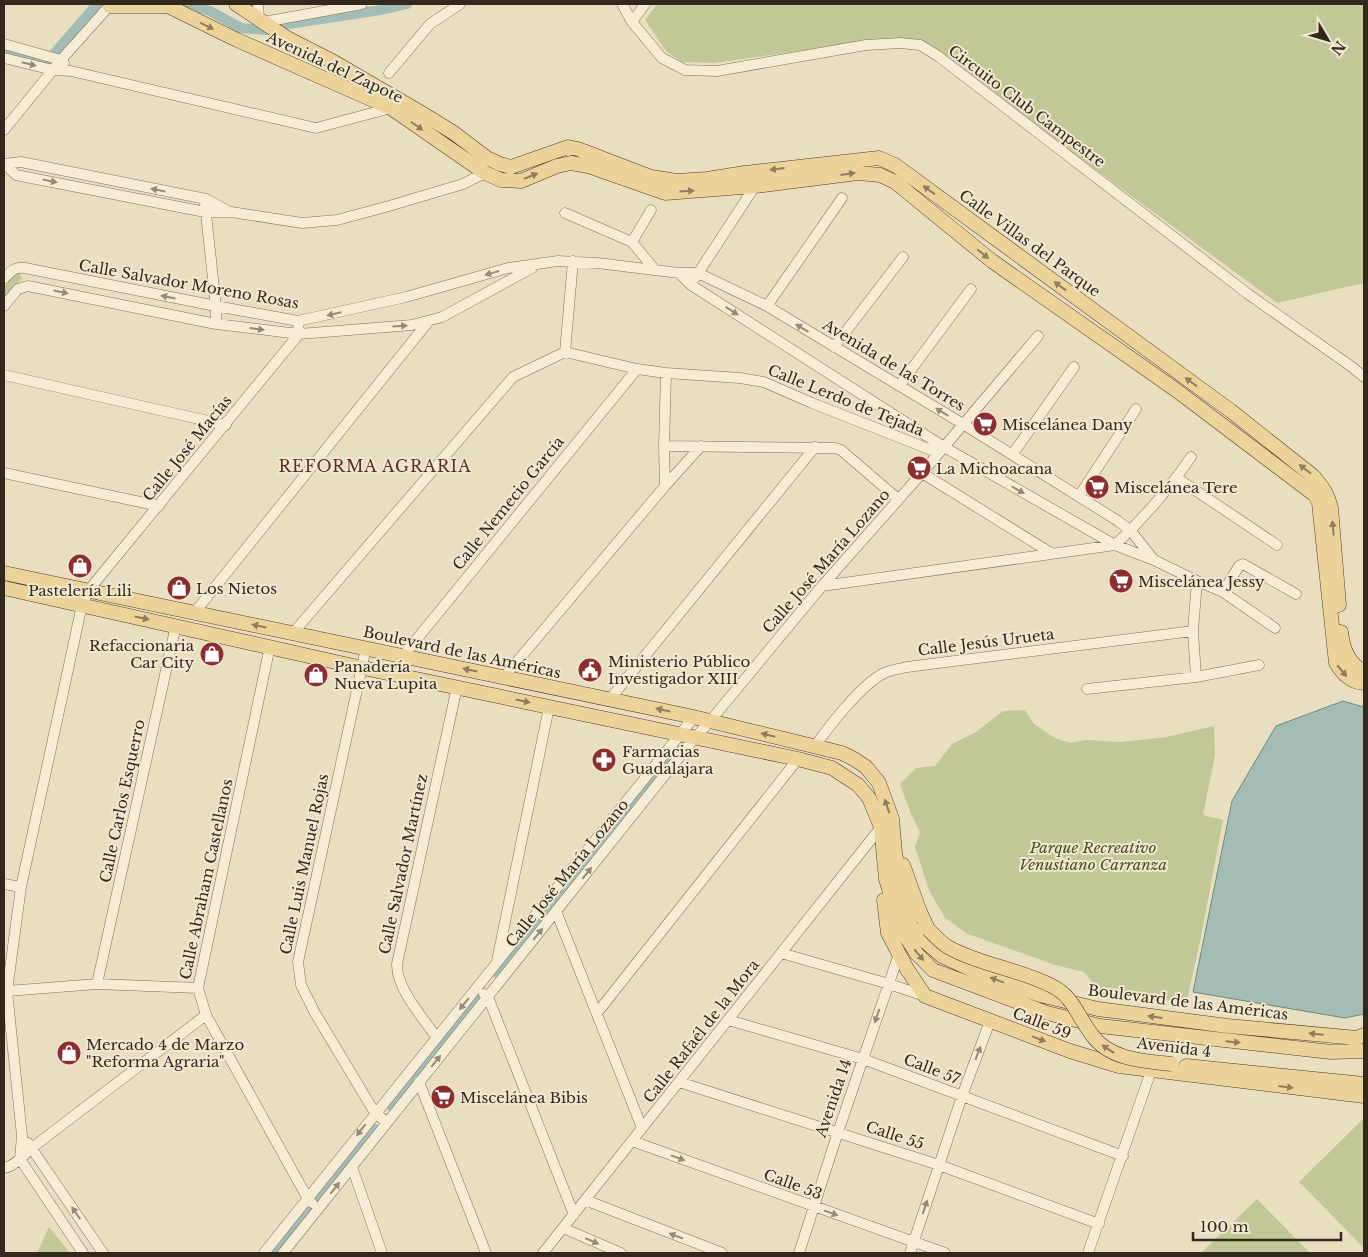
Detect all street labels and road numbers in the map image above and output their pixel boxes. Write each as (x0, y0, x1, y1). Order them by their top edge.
street label: Avenida del Zapote (263, 27, 406, 107)
street label: Circuito Club Campestre (945, 41, 1109, 171)
street label: Calle Villas del Parque (956, 185, 1104, 301)
street label: Calle Salvador Moreno Rosas (77, 255, 301, 313)
street label: Avenida de las Torres (818, 314, 969, 415)
street label: Calle Lerdo de Tejada (765, 360, 927, 440)
street label: Calle José Macías (138, 391, 236, 505)
street label: Calle Nemecio García (448, 432, 568, 574)
street label: Calle José María Lozano (758, 485, 894, 637)
street label: Boulevard de las Américas (361, 622, 563, 682)
street label: Calle Jesús Urueta (917, 624, 1056, 660)
street label: Calle Carlos Esquerro (95, 717, 149, 884)
street label: Calle Luis Manuel Rojas (276, 772, 332, 956)
street label: Calle Salvador Martínez (375, 772, 431, 956)
street label: Calle Abraham Castellanos (175, 777, 237, 981)
street label: Calle José María Lozano (501, 795, 633, 951)
street label: Calle Rafaél de la Mora (639, 955, 763, 1107)
street label: Boulevard de las Américas (1087, 980, 1289, 1024)
street label: Calle 59 (1010, 1003, 1074, 1043)
street label: Avenida 4 (1135, 1033, 1212, 1061)
street label: Calle 57 (901, 1050, 963, 1089)
street label: Avenida 14 (810, 1056, 855, 1141)
street label: Calle 55 (864, 1117, 926, 1153)
street label: Calle 53 (761, 1165, 825, 1203)

